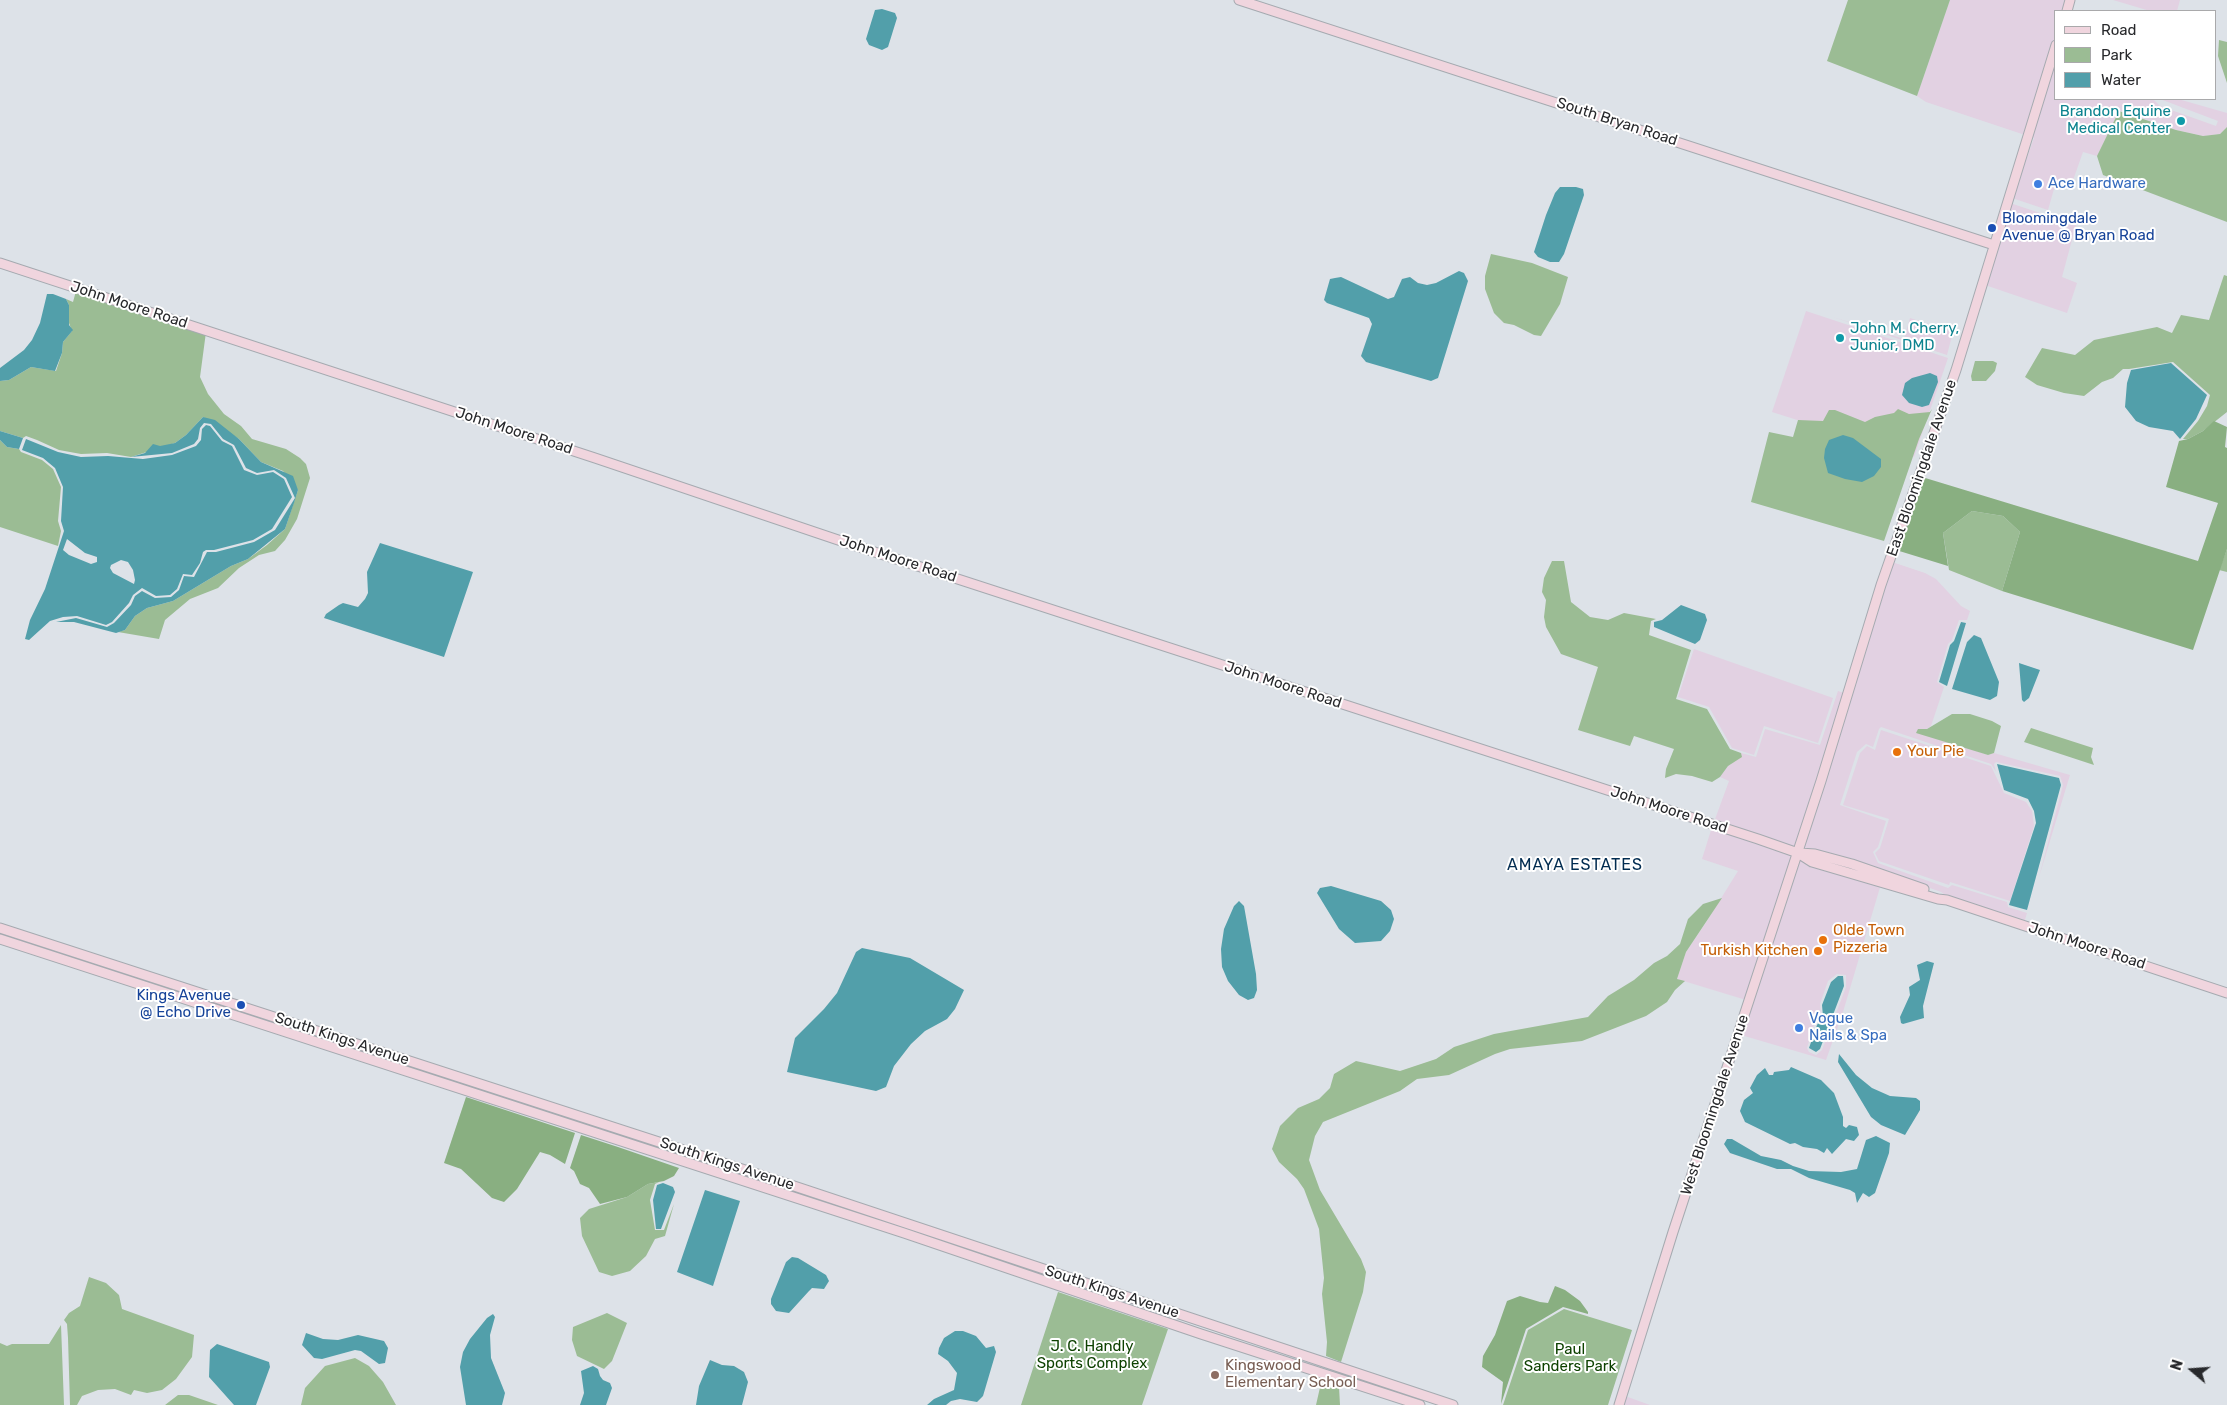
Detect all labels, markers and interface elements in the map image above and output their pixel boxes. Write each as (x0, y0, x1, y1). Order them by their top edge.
legend (2054, 10, 2217, 100)
text: Road (2101, 21, 2137, 39)
text: Park (2101, 46, 2132, 64)
text: Water (2101, 71, 2141, 89)
street label: South Bryan Road (1554, 94, 1680, 150)
place label: Brandon Equine Medical Center (2060, 103, 2171, 138)
marker: Brandon Equine Medical Center (2175, 115, 2187, 127)
place label: Ace Hardware (2048, 175, 2146, 193)
marker: Ace Hardware (2032, 178, 2044, 190)
place label: Bloomingdale Avenue @ Bryan Road (2002, 210, 2155, 245)
marker: Bloomingdale Avenue @ Bryan Road (1986, 222, 1998, 234)
street label: John Moore Road (68, 278, 190, 332)
place label: John M. Cherry, Junior, DMD (1850, 320, 1959, 355)
marker: John M. Cherry, Junior, DMD (1834, 332, 1846, 344)
street label: East Bloomingdale Avenue (1883, 377, 1961, 559)
street label: John Moore Road (453, 404, 575, 458)
street label: John Moore Road (837, 532, 959, 586)
street label: John Moore Road (1222, 658, 1344, 712)
place label: Your Pie (1907, 743, 1964, 761)
marker: Your Pie (1891, 746, 1903, 758)
street label: John Moore Road (1608, 783, 1730, 837)
district label: AMAYA ESTATES (1505, 855, 1645, 875)
street label: John Moore Road (2026, 919, 2148, 973)
place label: Olde Town Pizzeria (1833, 922, 1905, 957)
marker: Olde Town Pizzeria (1817, 934, 1829, 946)
place label: Turkish Kitchen (1701, 942, 1808, 960)
marker: Turkish Kitchen (1812, 945, 1824, 957)
place label: Kings Avenue @ Echo Drive (136, 987, 231, 1022)
marker: Kings Avenue @ Echo Drive (235, 999, 247, 1011)
street label: South Kings Avenue (273, 1009, 411, 1069)
place label: Vogue Nails & Spa (1809, 1010, 1887, 1045)
street label: West Bloomingdale Avenue (1677, 1013, 1753, 1197)
marker: Vogue Nails & Spa (1793, 1022, 1805, 1034)
street label: South Kings Avenue (658, 1134, 796, 1194)
street label: South Kings Avenue (1043, 1262, 1181, 1322)
park label: J. C. Handly Sports Complex (1037, 1338, 1147, 1373)
park label: Paul Sanders Park (1524, 1341, 1616, 1376)
north arrow (2167, 1345, 2217, 1395)
place label: Kingswood Elementary School (1225, 1357, 1356, 1392)
text: N (2168, 1358, 2187, 1373)
marker: Kingswood Elementary School (1209, 1369, 1221, 1381)

